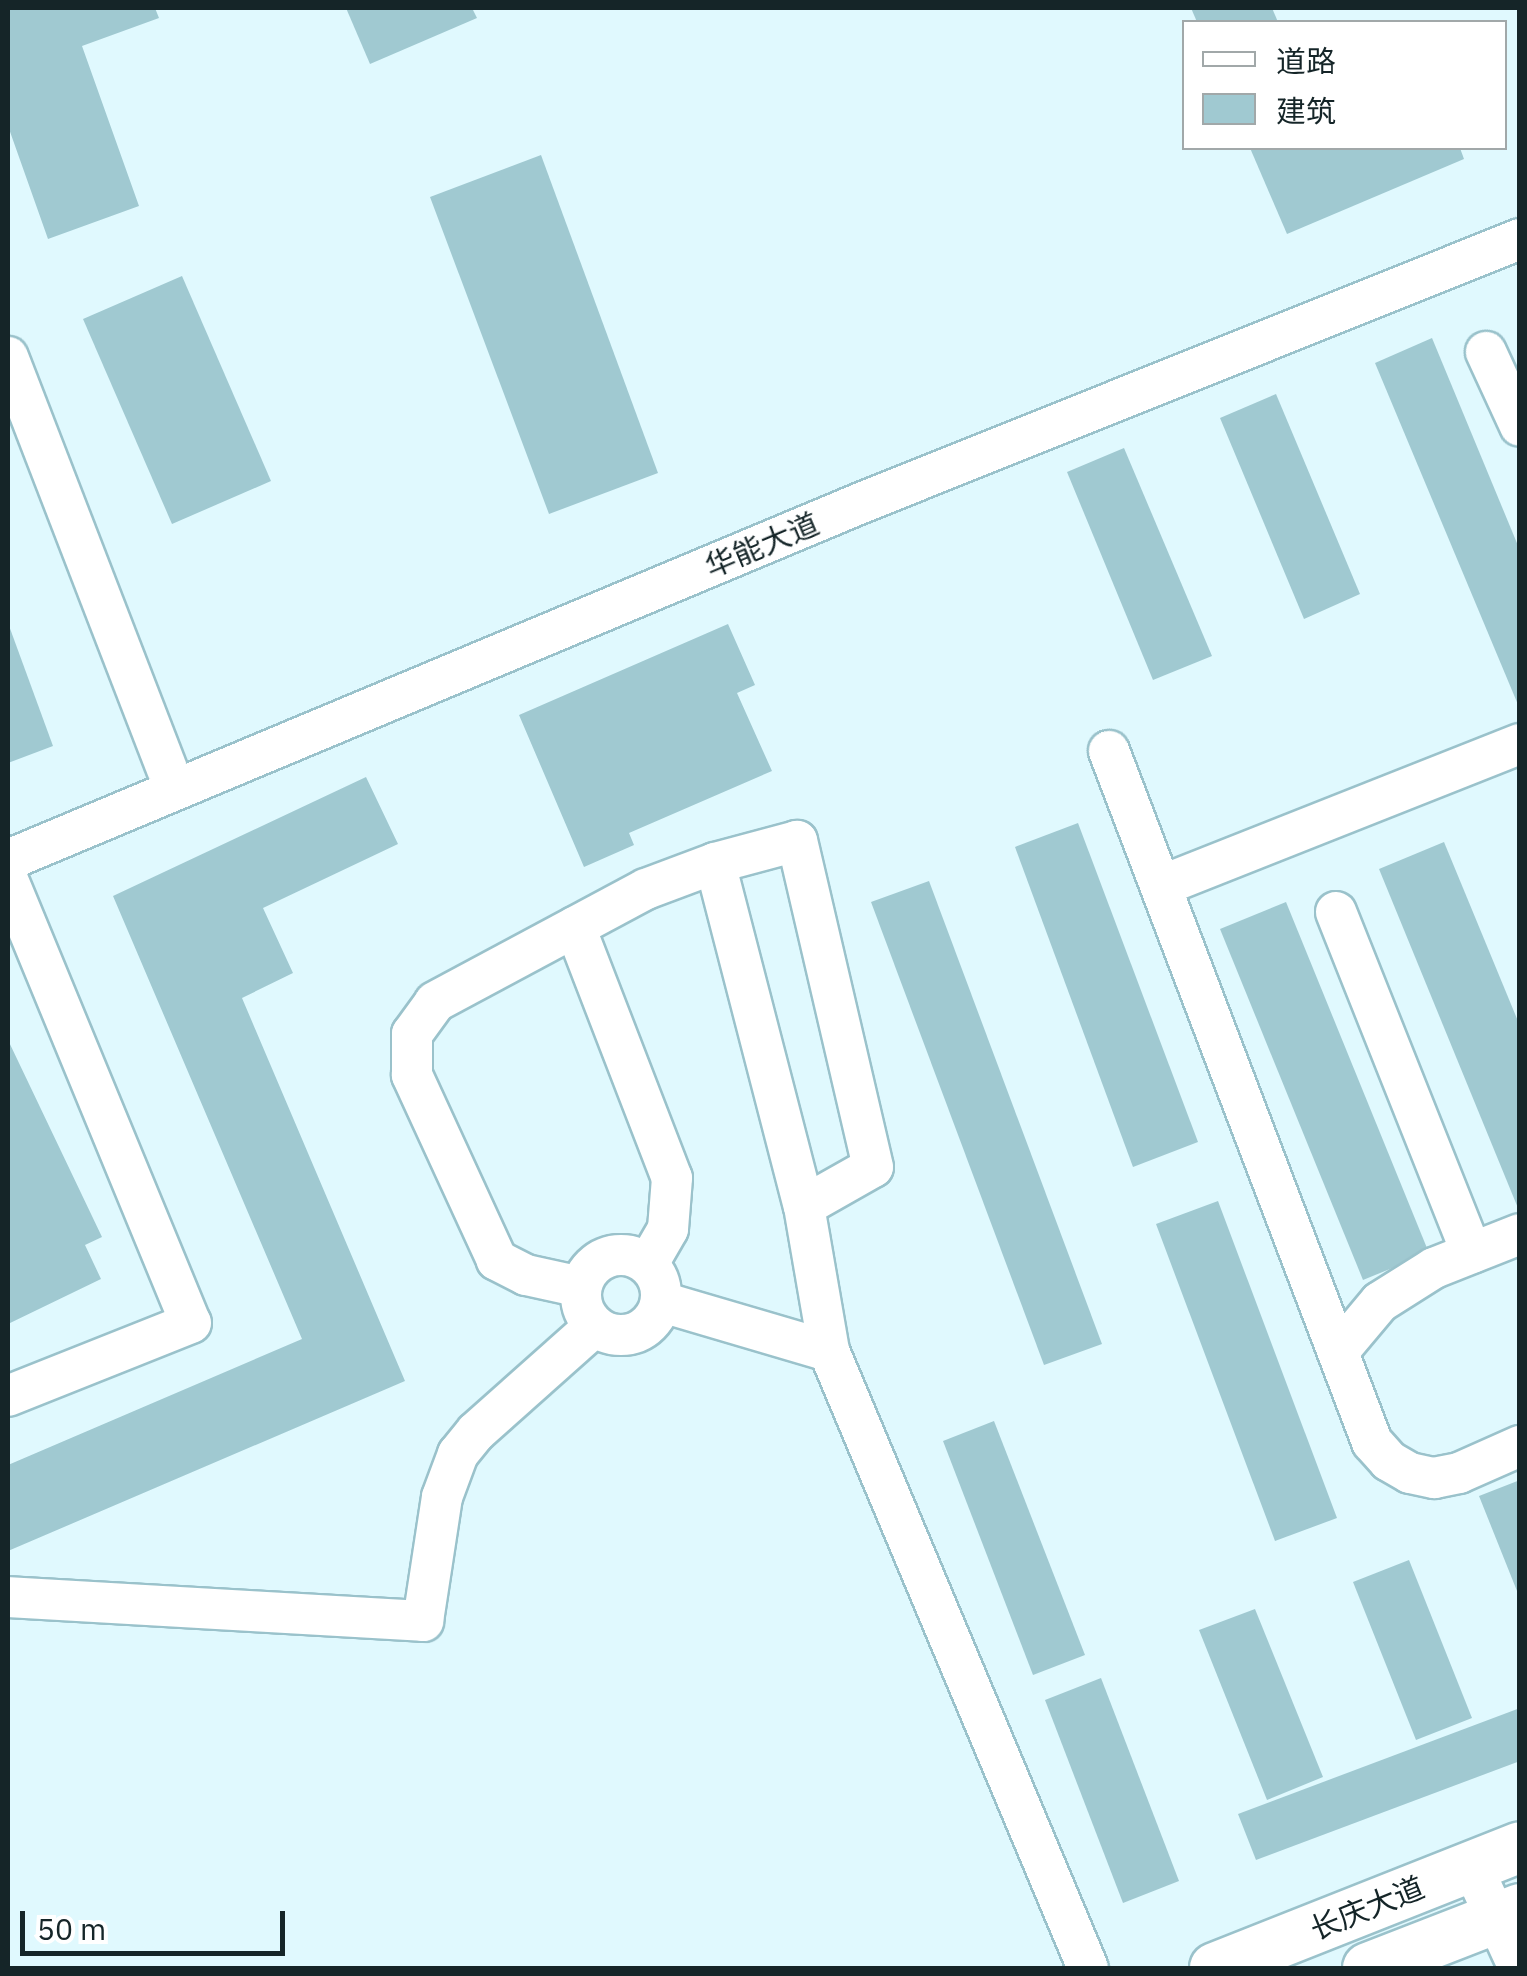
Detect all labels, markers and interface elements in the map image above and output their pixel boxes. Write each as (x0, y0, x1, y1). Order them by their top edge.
legend (1182, 20, 1507, 150)
text: 道路 (1276, 41, 1336, 80)
text: 建筑 (1276, 91, 1336, 130)
street label: 华能大道 (700, 505, 824, 585)
street label: 长庆大道 (1305, 1869, 1429, 1947)
scale bar (25, 1891, 290, 1953)
text: 50 m (37, 1909, 106, 1948)

